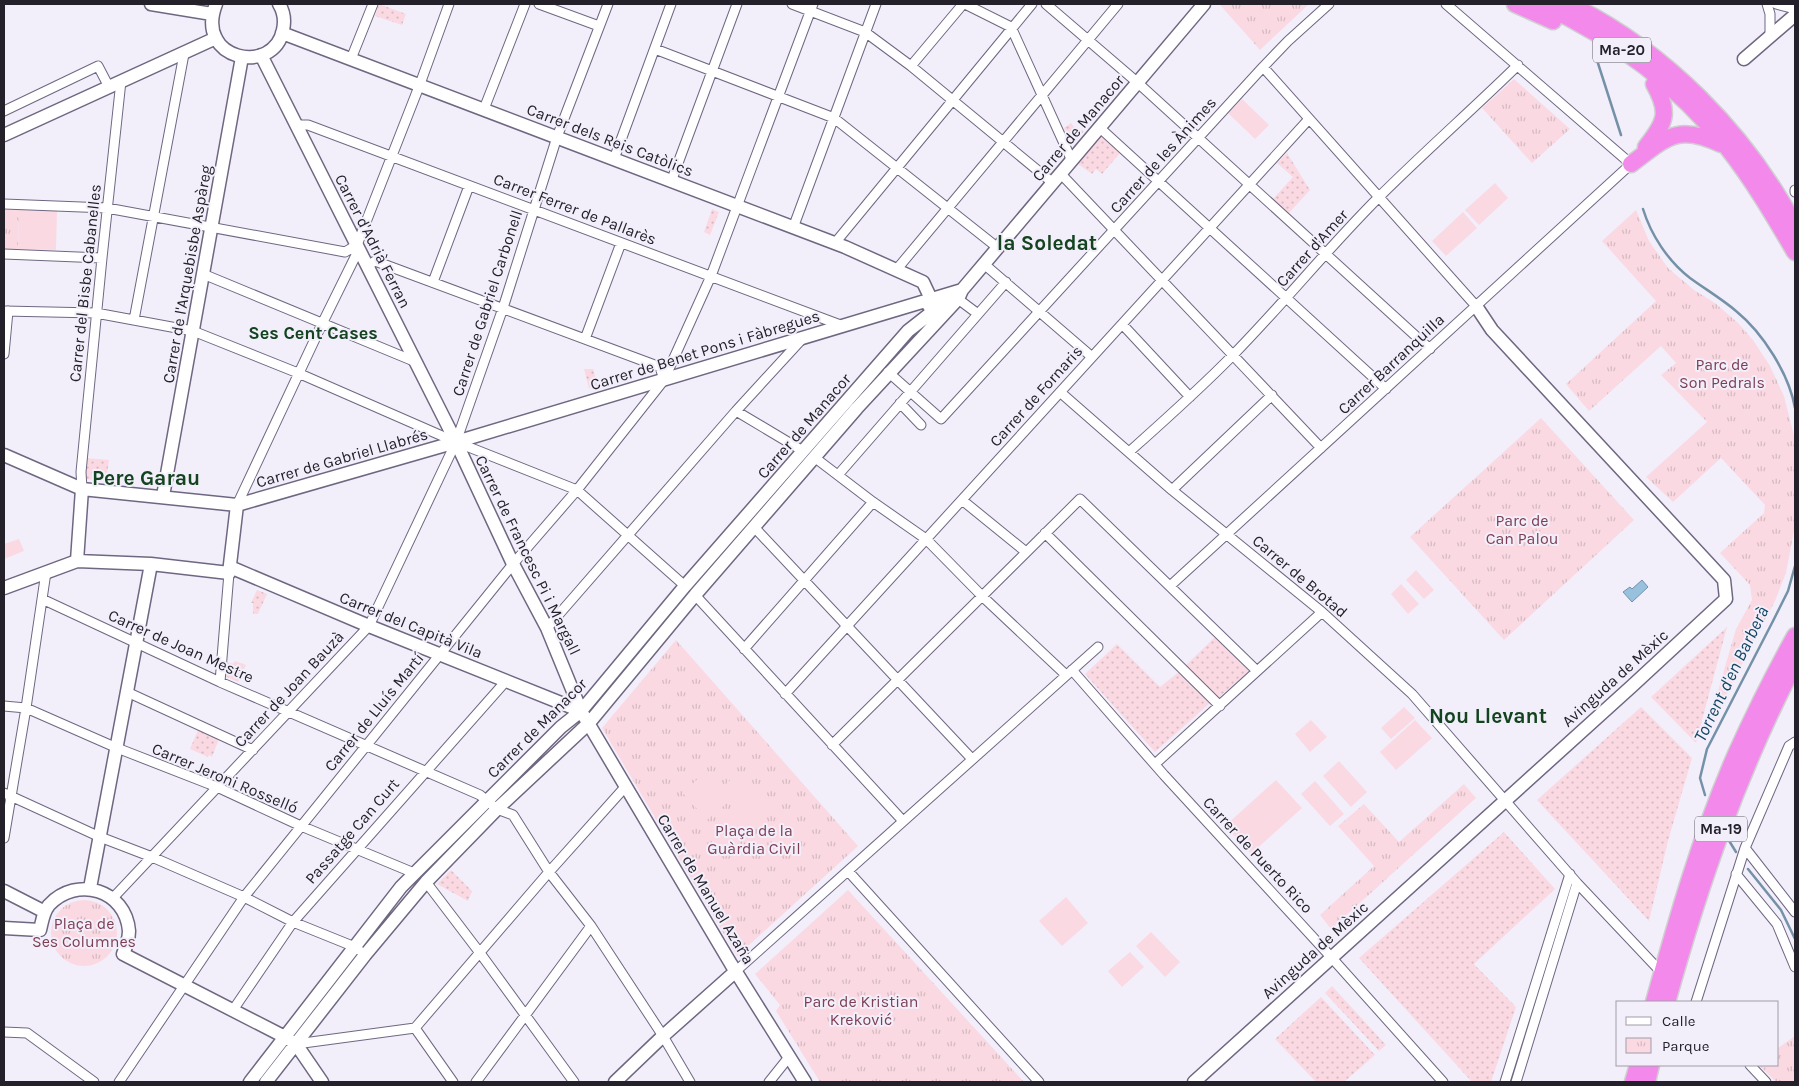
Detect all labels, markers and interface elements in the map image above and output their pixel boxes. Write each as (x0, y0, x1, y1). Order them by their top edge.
road number: Ma-20 (1593, 38, 1651, 62)
street label: Carrer de Manacor (1028, 71, 1128, 185)
street label: Carrer de les Ànimes (1106, 93, 1220, 217)
street label: Carrer dels Reis Catòlics (524, 99, 696, 181)
street label: Carrer de l'Arquebisbe Aspàreg (158, 163, 216, 385)
street label: Carrer Ferrer de Pallarès (491, 169, 659, 249)
street label: Carrer d'Adrià Ferran (331, 171, 415, 311)
street label: Carrer del Bisbe Cabanelles (65, 183, 105, 383)
street label: Carrer d'Amer (1272, 205, 1352, 291)
street label: Carrer de Gabriel Carbonell (448, 208, 526, 398)
district label: la Soledat (997, 231, 1097, 255)
street label: Carrer de Benet Pons i Fàbregues (588, 306, 822, 394)
street label: Carrer Barranquilla (1334, 310, 1448, 418)
district label: Ses Cent Cases (248, 322, 378, 344)
street label: Carrer de Fornaris (986, 342, 1086, 450)
park label: Parc de Son Pedrals (1679, 355, 1765, 392)
street label: Carrer de Manacor (753, 369, 855, 482)
street label: Carrer de Gabriel Llabrés (254, 424, 430, 492)
street label: Carrer de Francesc Pi i Margall (471, 452, 585, 658)
district label: Pere Garau (92, 466, 200, 490)
park label: Parc de Can Palou (1486, 511, 1558, 548)
street label: Carrer de Brotad (1249, 531, 1351, 621)
street label: Carrer del Capità Vila (337, 588, 485, 662)
water label: Torrent d'en Barberà (1689, 603, 1773, 745)
street label: Carrer de Joan Mestre (105, 605, 257, 687)
street label: Avinguda de Mèxic (1558, 625, 1672, 731)
street label: Carrer de Joan Bauzà (230, 627, 348, 751)
street label: Carrer de Lluís Martí (320, 649, 428, 775)
street label: Carrer de Manacor (483, 674, 591, 782)
district label: Nou Llevant (1429, 704, 1547, 728)
street label: Carrer Jeroni Rosselló (149, 739, 301, 817)
street label: Passatge Can Curt (301, 774, 403, 888)
street label: Carrer de Puerto Rico (1199, 793, 1317, 917)
street label: Carrer de Manuel Azaña (654, 811, 758, 967)
road number: Ma-19 (1695, 816, 1747, 842)
park label: Plaça de la Guàrdia Civil (707, 821, 801, 858)
street label: Avinguda de Mèxic (1258, 897, 1372, 1003)
park label: Plaça de Ses Columnes (32, 914, 136, 951)
park label: Parc de Kristian Kreković (804, 992, 918, 1029)
legend (1616, 1001, 1779, 1066)
text: Calle (1662, 1012, 1696, 1030)
text: Parque (1662, 1037, 1710, 1055)

